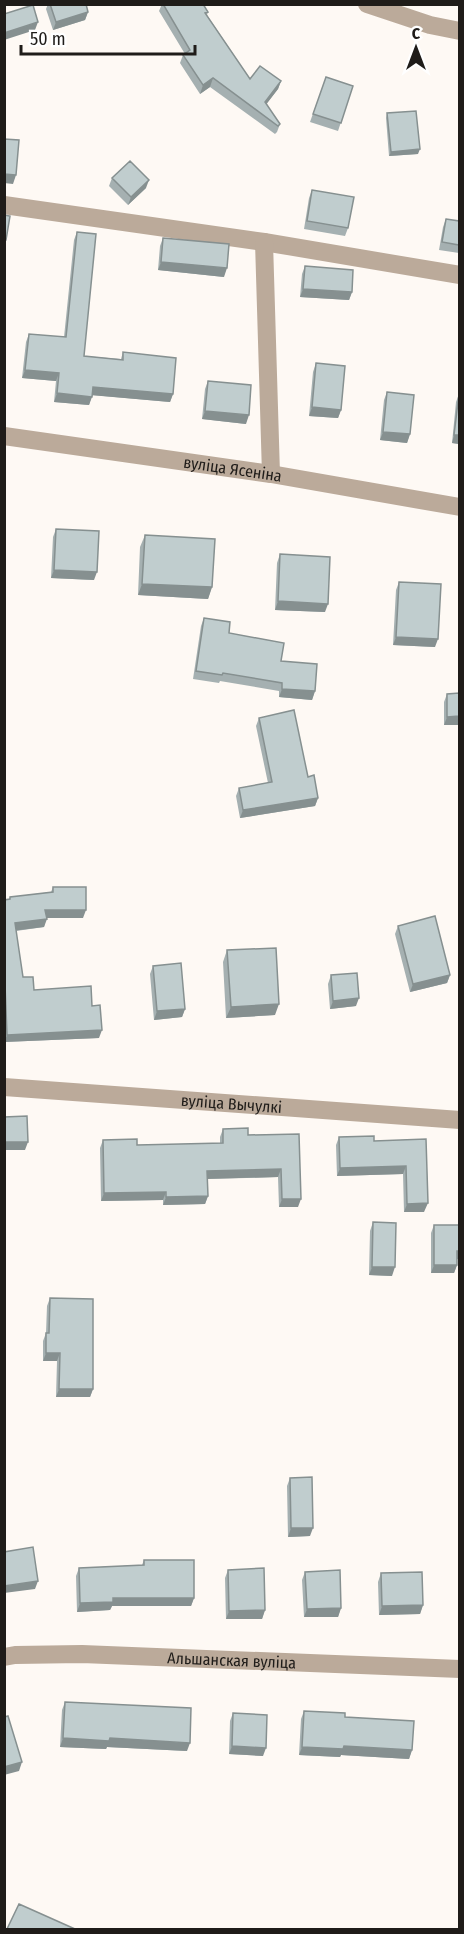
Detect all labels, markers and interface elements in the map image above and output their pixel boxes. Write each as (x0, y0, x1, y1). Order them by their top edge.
scale bar (21, 18, 195, 56)
north arrow (386, 18, 446, 78)
text: С (412, 24, 421, 43)
text: 50 m (30, 28, 66, 50)
street label: вуліца Ясеніна (182, 453, 284, 486)
street label: вуліца Вычулкі (180, 1091, 283, 1117)
street label: Альшанская вуліца (167, 1648, 297, 1672)

